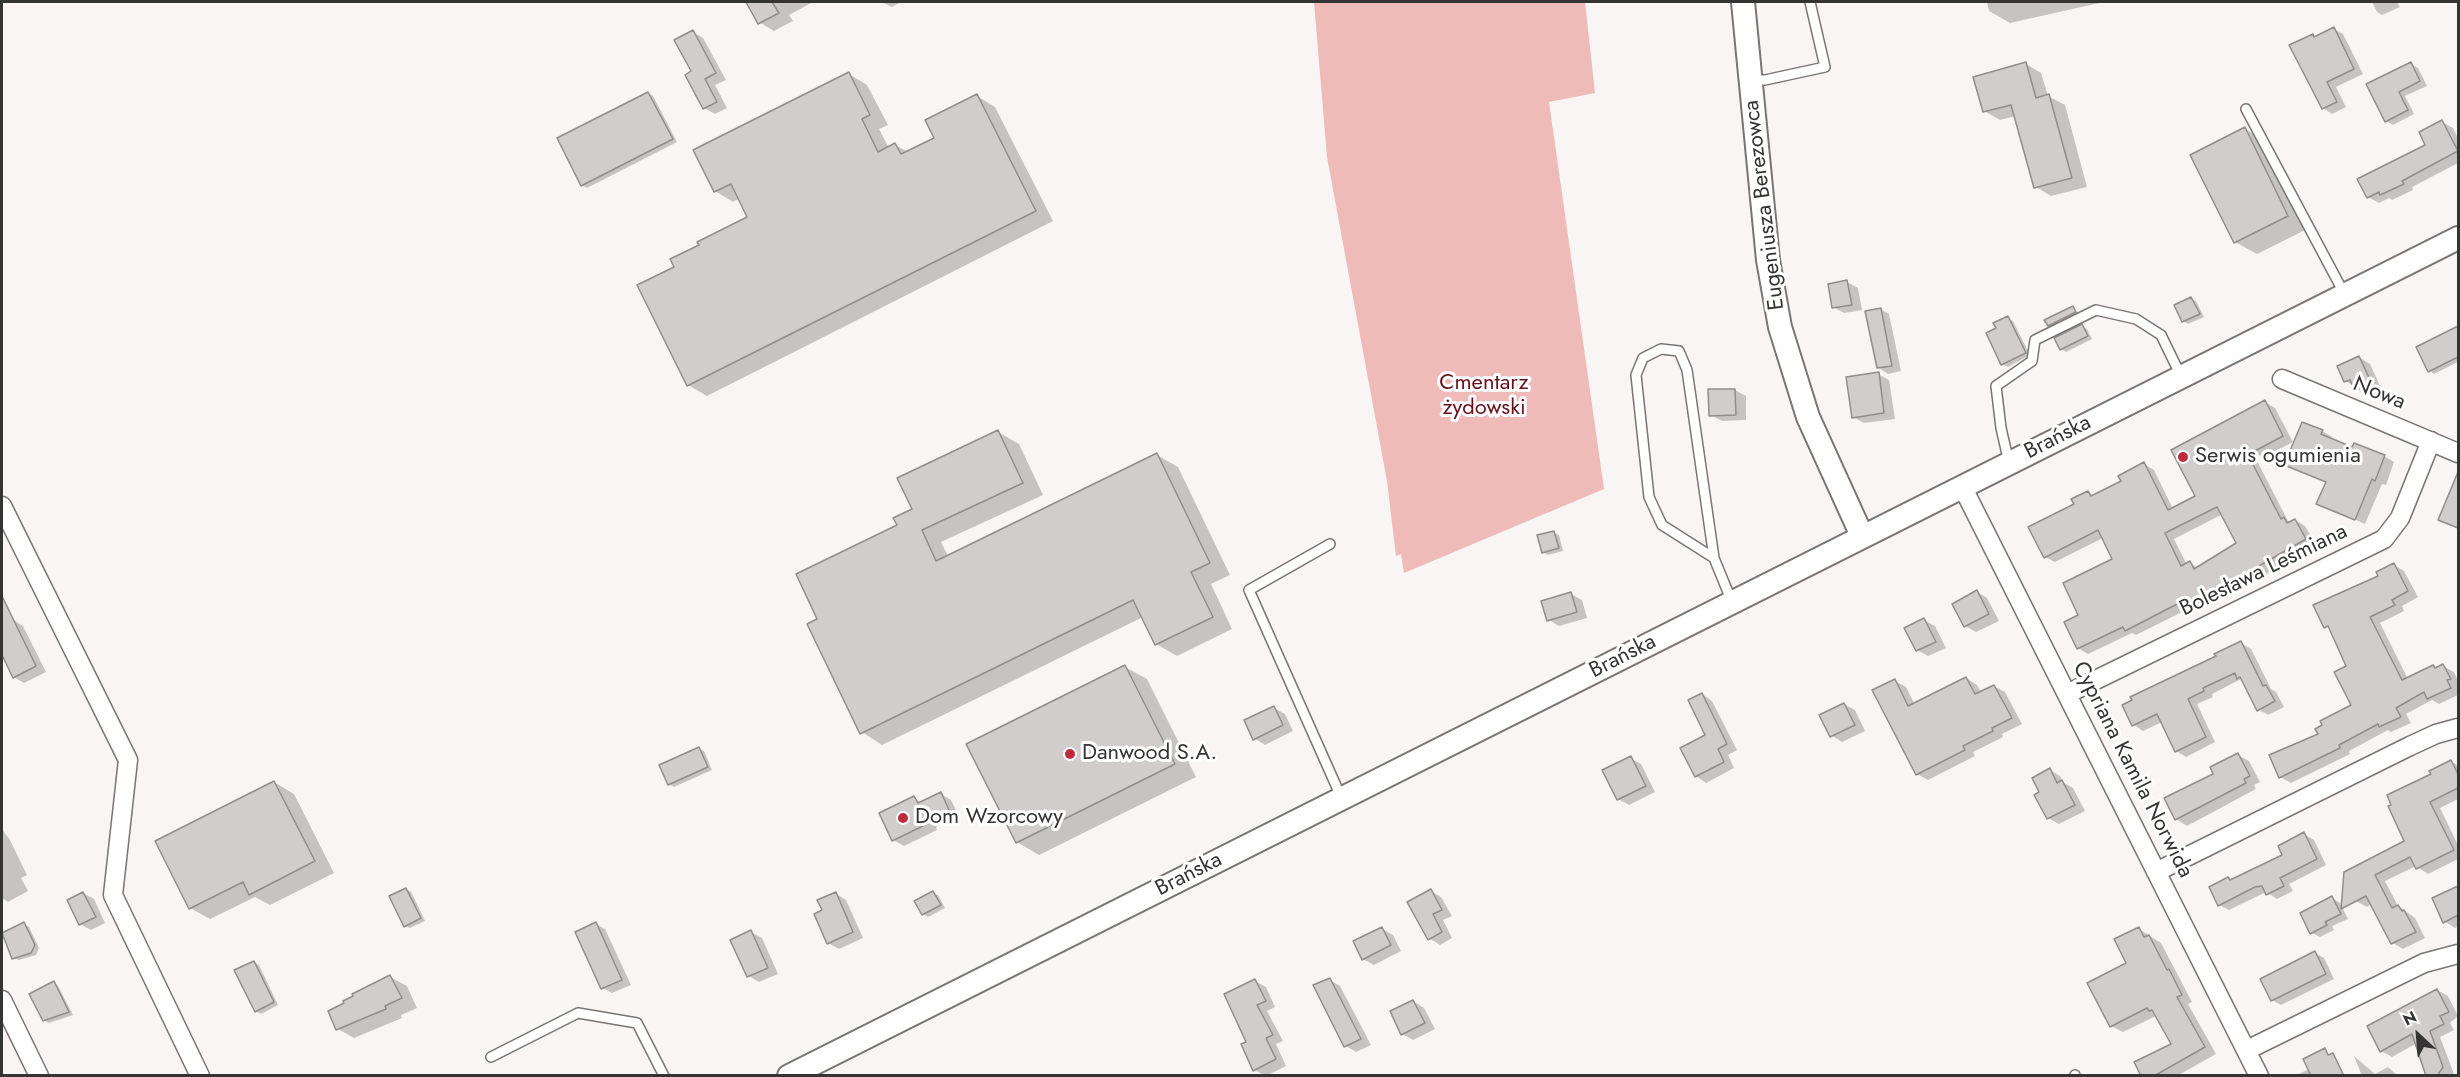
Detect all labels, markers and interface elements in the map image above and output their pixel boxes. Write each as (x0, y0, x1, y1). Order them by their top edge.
street label: Eugeniusza Berezowca (1739, 98, 1791, 312)
park label: Cmentarz żydowski (1439, 371, 1529, 422)
street label: Nowa (2349, 372, 2409, 416)
street label: Brańska (2020, 410, 2096, 466)
place label: Serwis ogumienia (2195, 444, 2361, 470)
marker: Serwis ogumienia (2176, 450, 2190, 464)
street label: Bolesława Leśmiana (2176, 519, 2352, 623)
street label: Brańska (1585, 629, 1661, 685)
street label: Cypriana Kamila Norwida (2066, 657, 2198, 883)
place label: Danwood S.A. (1082, 741, 1217, 767)
marker: Danwood S.A. (1063, 747, 1077, 761)
place label: Dom Wzorcowy (915, 805, 1063, 831)
marker: Dom Wzorcowy (896, 811, 910, 825)
street label: Brańska (1151, 847, 1227, 903)
north arrow (2388, 1005, 2448, 1065)
text: N (2399, 1005, 2421, 1031)

